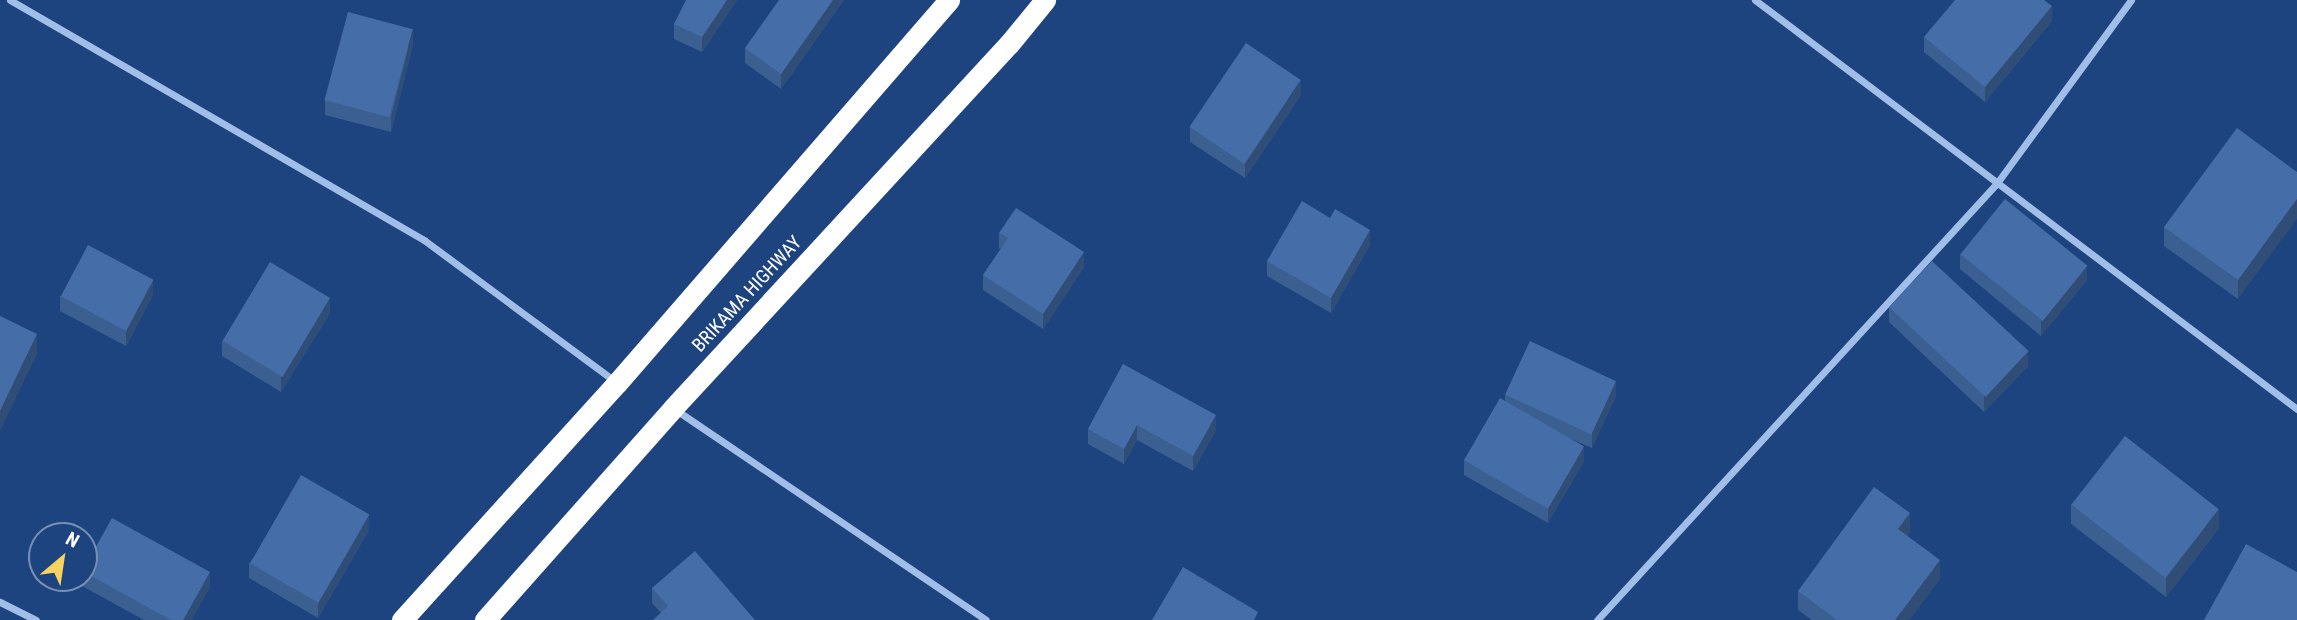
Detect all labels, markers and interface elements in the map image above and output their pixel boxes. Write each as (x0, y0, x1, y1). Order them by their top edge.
street label: BRIKAMA HIGHWAY (688, 231, 806, 357)
north arrow (28, 522, 98, 592)
text: N (62, 527, 83, 553)

